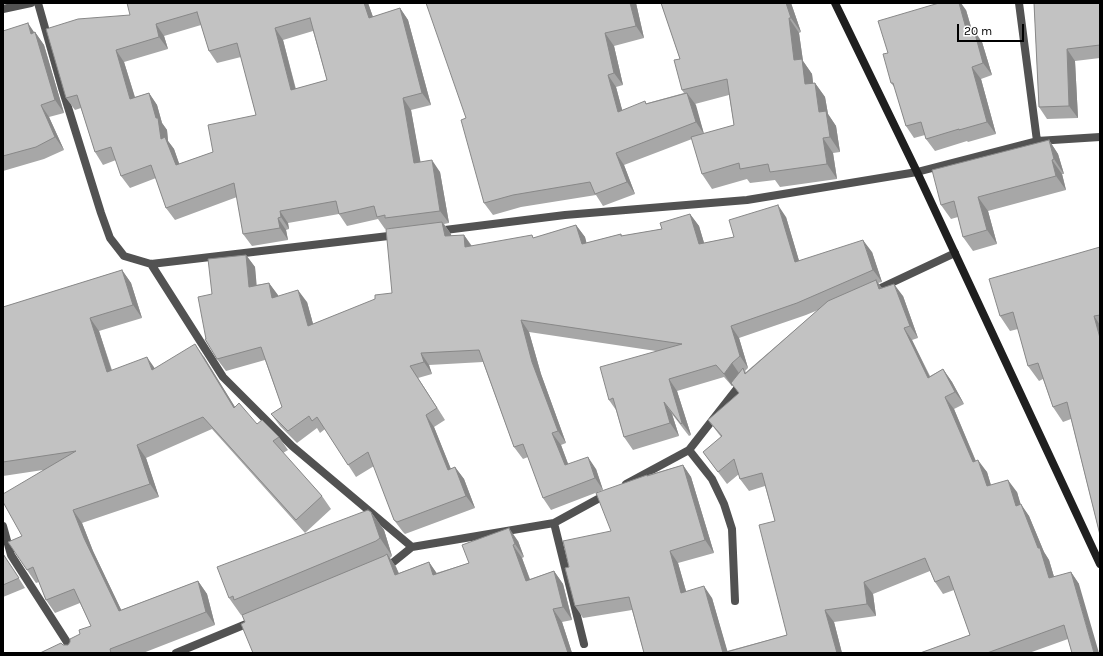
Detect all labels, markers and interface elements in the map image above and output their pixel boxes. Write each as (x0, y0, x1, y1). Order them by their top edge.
scale bar (959, 16, 1026, 42)
text: 20 m (964, 24, 992, 38)

